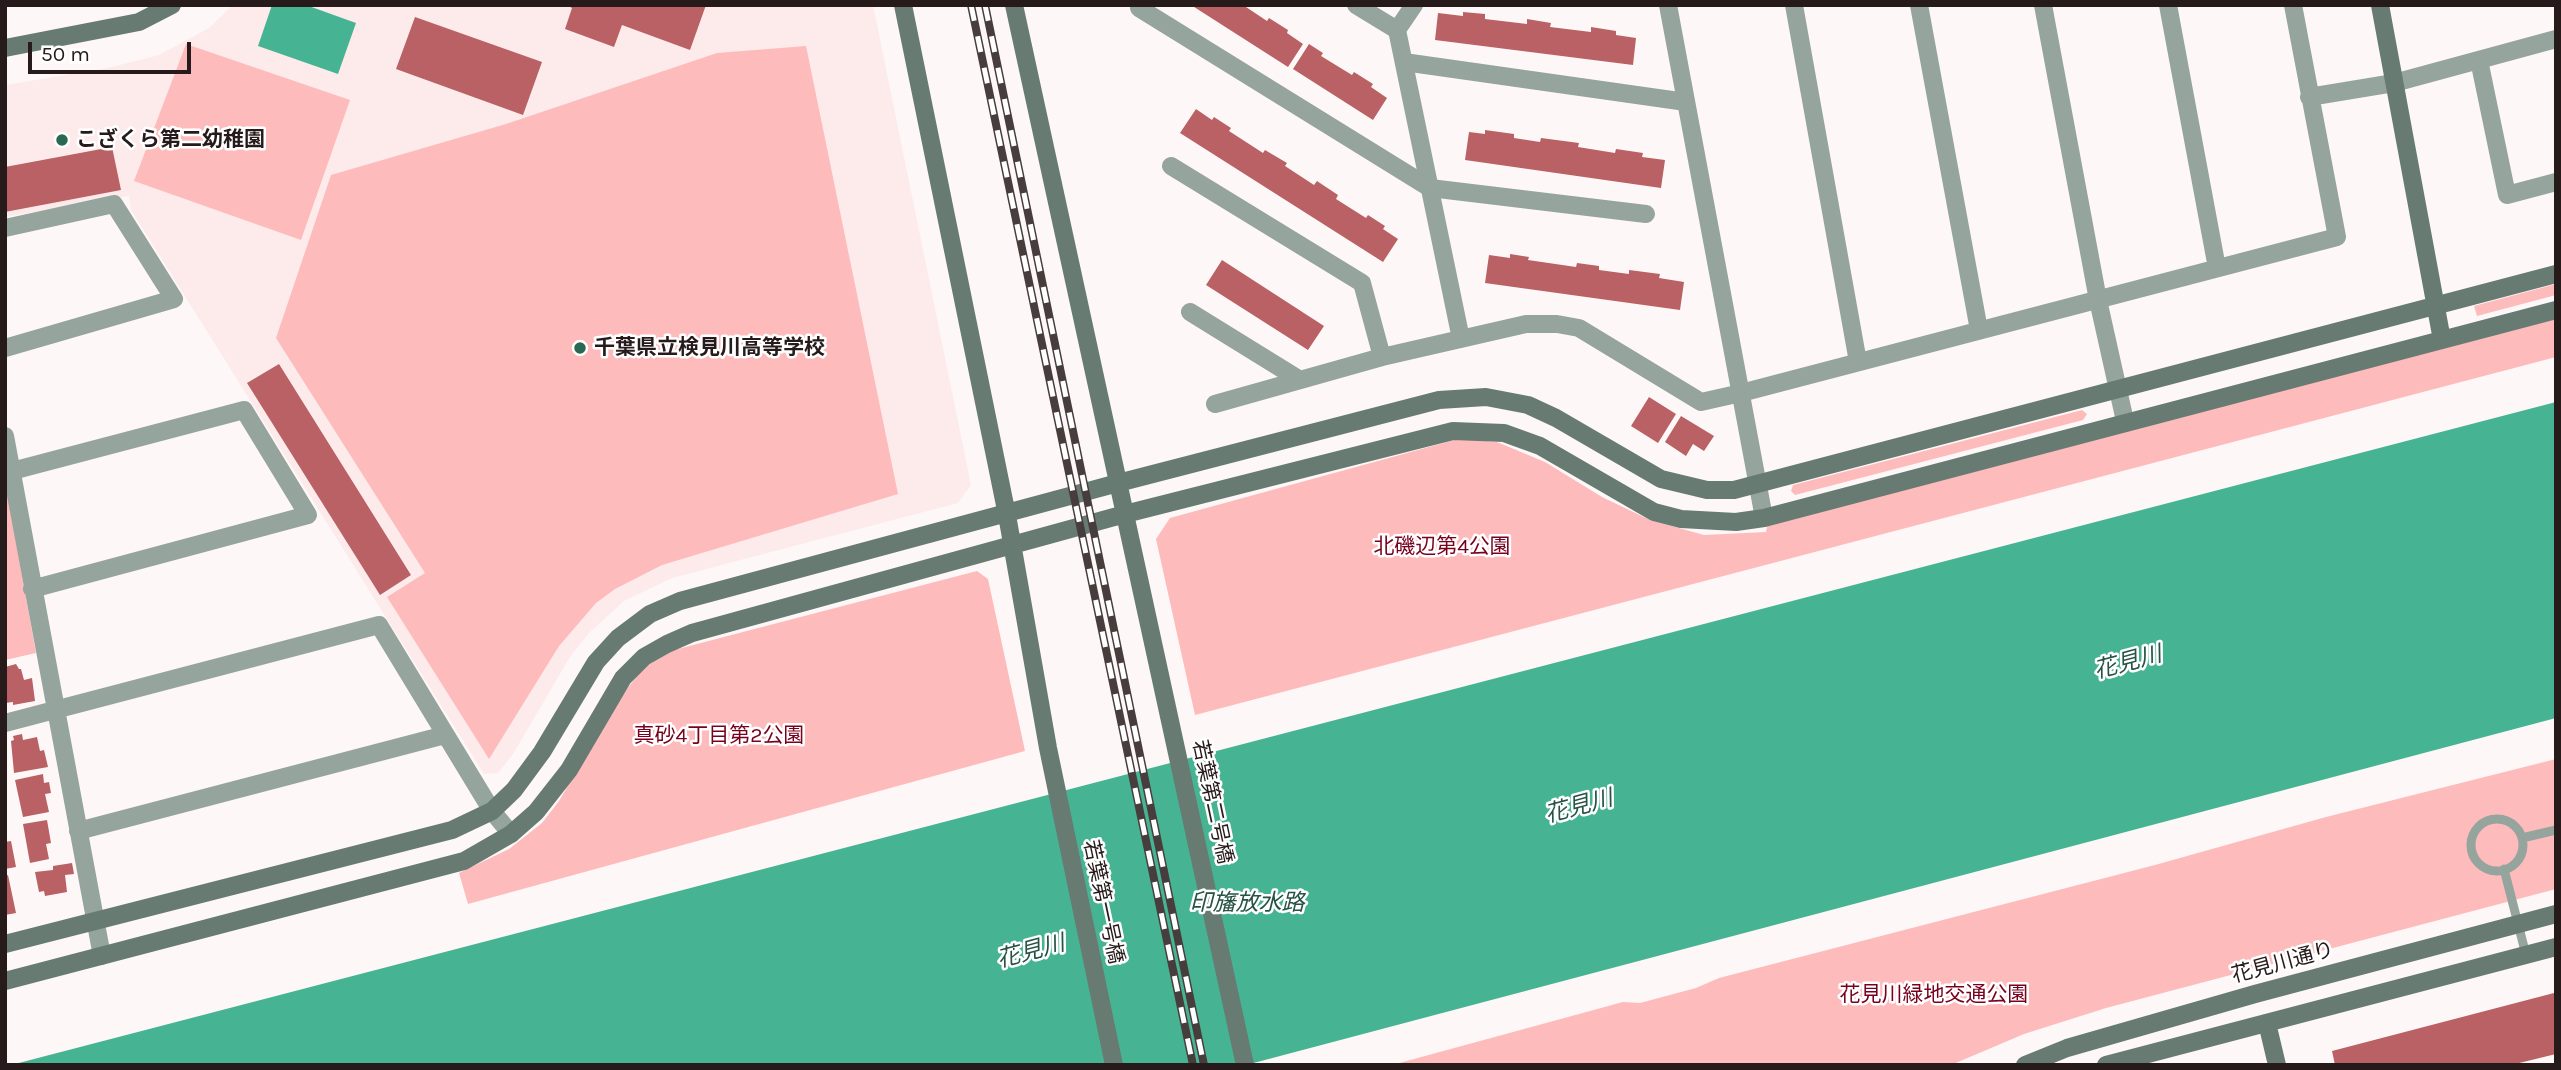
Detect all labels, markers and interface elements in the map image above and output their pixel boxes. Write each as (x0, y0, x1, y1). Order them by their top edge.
scale bar (32, 28, 194, 72)
text: 50 m (41, 42, 90, 66)
place label: こざくら第二幼稚園 (76, 127, 265, 153)
marker: こざくら第二幼稚園 (54, 132, 70, 148)
place label: 千葉県立検見川高等学校 (594, 335, 825, 361)
marker: 千葉県立検見川高等学校 (572, 340, 588, 356)
park label: 北磯辺第4公園 (1373, 534, 1511, 560)
water label: 花見川 (2091, 641, 2165, 685)
park label: 真砂4丁目第2公園 (634, 723, 804, 749)
street label: 若葉第二号橋 (1187, 738, 1237, 866)
water label: 花見川 (1542, 785, 1616, 829)
street label: 若葉第一号橋 (1078, 838, 1128, 966)
water label: 印旛放水路 (1190, 889, 1304, 917)
water label: 花見川 (994, 930, 1068, 974)
street label: 花見川通り (2229, 937, 2337, 989)
park label: 花見川緑地交通公園 (1840, 982, 2028, 1008)

